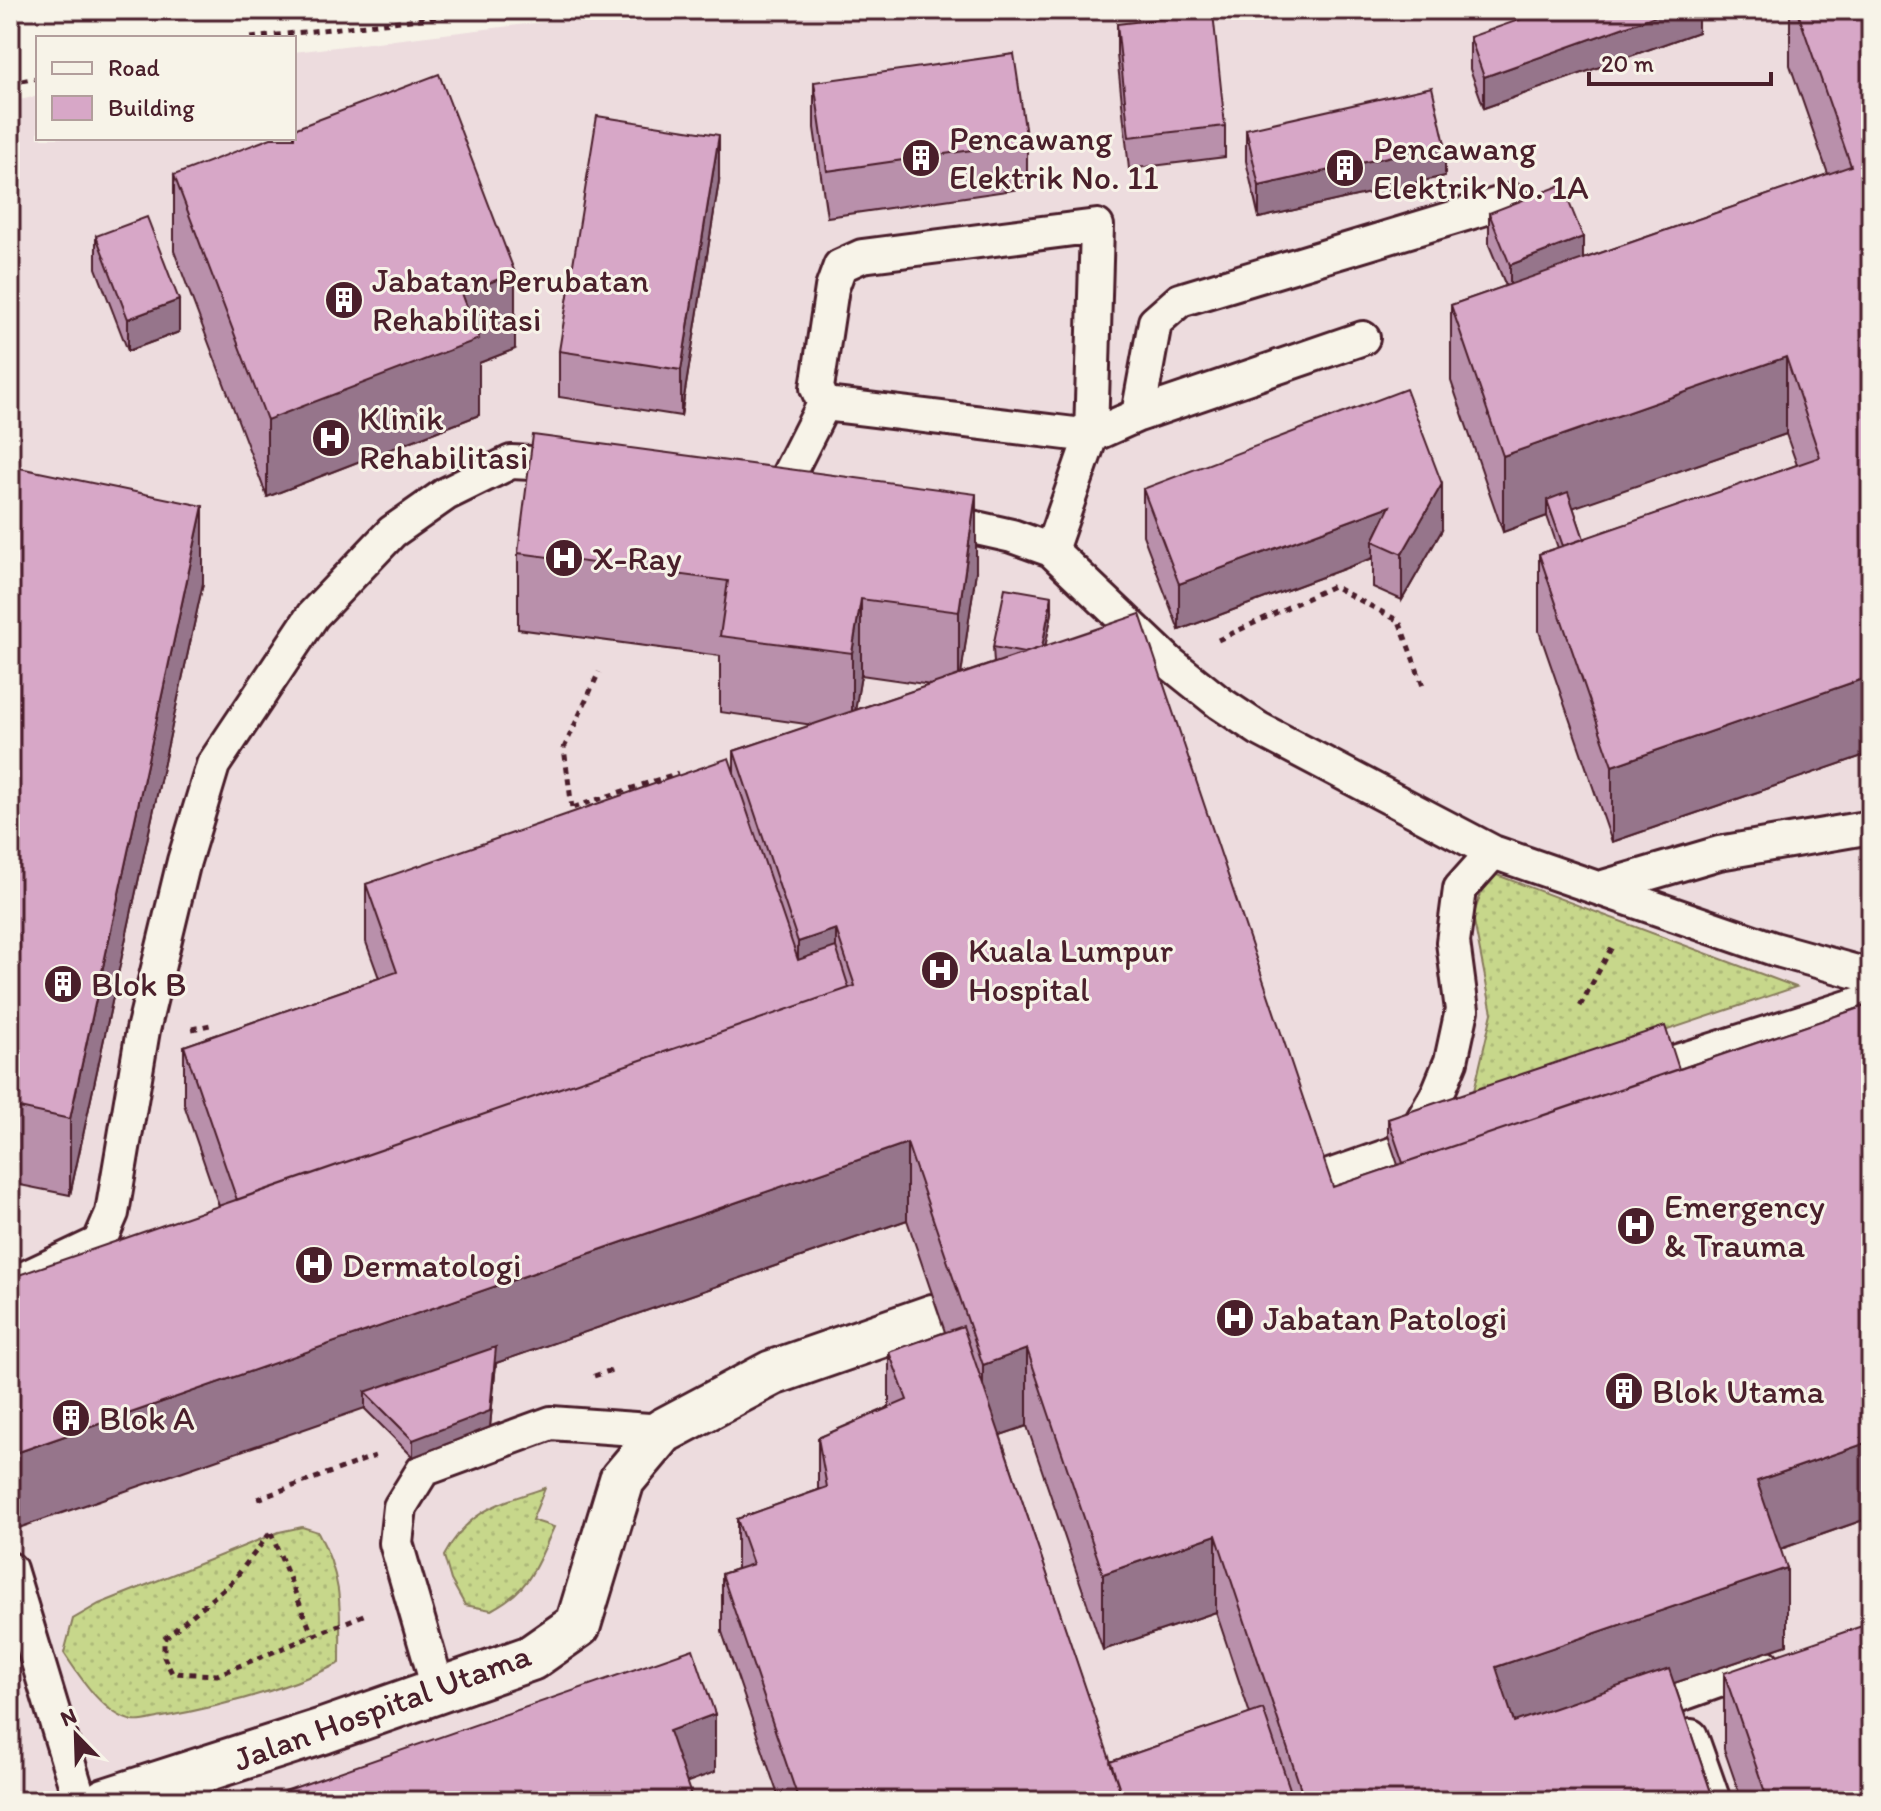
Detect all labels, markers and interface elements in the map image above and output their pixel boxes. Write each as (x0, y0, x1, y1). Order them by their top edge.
legend (36, 36, 296, 140)
scale bar (1589, 36, 1771, 86)
text: 20 m (1601, 49, 1654, 78)
text: Road (108, 53, 160, 82)
text: Building (108, 93, 195, 122)
place label: Pencawang Elektrik No. 11 (949, 118, 1159, 198)
place label: Pencawang Elektrik No. 1A (1373, 128, 1589, 208)
building icon: Pencawang Elektrik No. 11 (900, 137, 942, 179)
building icon: Pencawang Elektrik No. 1A (1324, 147, 1366, 189)
place label: Jabatan Perubatan Rehabilitasi (372, 260, 649, 340)
building icon: Jabatan Perubatan Rehabilitasi (323, 279, 365, 321)
place label: Klinik Rehabilitasi (359, 398, 529, 478)
hospital icon: Klinik Rehabilitasi (310, 417, 352, 459)
hospital icon: X-Ray (543, 537, 585, 579)
place label: X-Ray (592, 538, 682, 579)
place label: Kuala Lumpur Hospital (968, 930, 1174, 1010)
hospital icon: Kuala Lumpur Hospital (919, 949, 961, 991)
building icon: Blok B (42, 963, 84, 1005)
place label: Blok B (91, 964, 186, 1005)
place label: Emergency & Trauma (1664, 1186, 1825, 1266)
hospital icon: Emergency & Trauma (1615, 1205, 1657, 1247)
hospital icon: Dermatologi (293, 1244, 335, 1286)
place label: Dermatologi (342, 1245, 521, 1286)
hospital icon: Jabatan Patologi (1214, 1297, 1256, 1339)
place label: Jabatan Patologi (1263, 1298, 1507, 1339)
building icon: Blok Utama (1603, 1370, 1645, 1412)
place label: Blok Utama (1652, 1371, 1825, 1412)
building icon: Blok A (50, 1397, 92, 1439)
place label: Blok A (99, 1398, 195, 1439)
street label: Jalan Hospital Utama (228, 1634, 536, 1780)
north arrow (36, 1695, 116, 1775)
text: N (56, 1702, 80, 1732)

